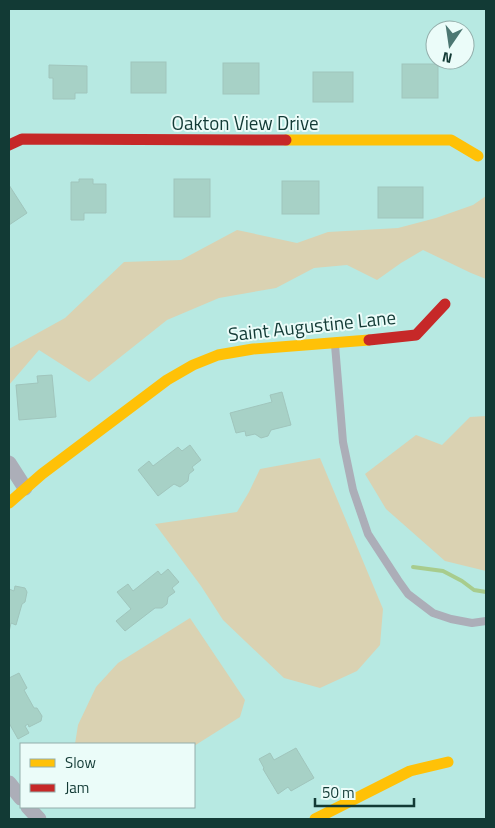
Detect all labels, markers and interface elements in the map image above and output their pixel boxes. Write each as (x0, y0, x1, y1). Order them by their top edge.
north arrow (425, 20, 475, 70)
text: N (440, 47, 454, 69)
street label: Oakton View Drive (171, 108, 319, 137)
street label: Saint Augustine Lane (227, 302, 397, 348)
legend (20, 743, 195, 808)
text: Slow (65, 751, 96, 774)
text: Jam (65, 776, 89, 799)
scale bar (315, 776, 414, 808)
text: 50 m (322, 781, 355, 804)

